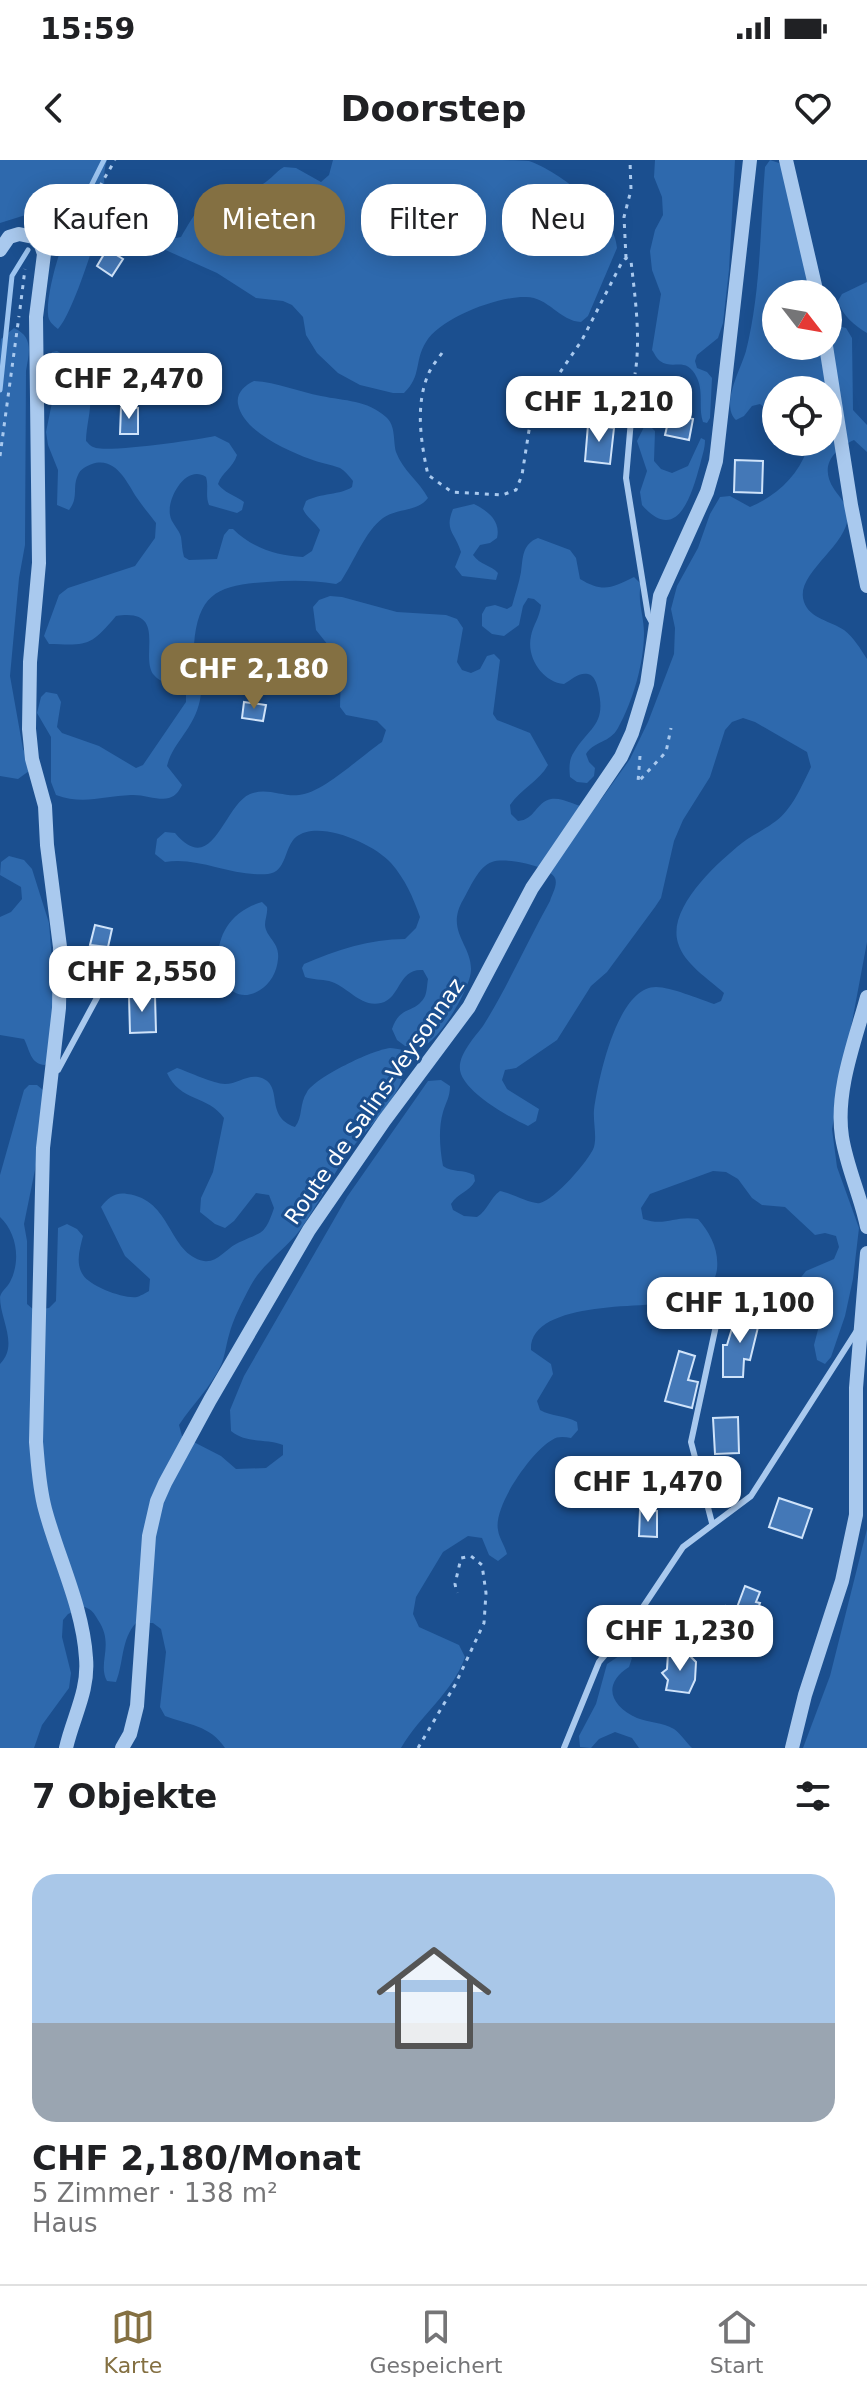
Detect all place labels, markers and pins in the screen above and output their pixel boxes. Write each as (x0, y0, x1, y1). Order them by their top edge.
pin: CHF 2,470 (37, 353, 221, 421)
pin: CHF 1,210 (507, 376, 691, 444)
pin: CHF 2,180 (162, 643, 346, 711)
pin: CHF 2,550 (50, 946, 234, 1014)
pin: CHF 1,100 (648, 1277, 832, 1345)
pin: CHF 1,470 (556, 1456, 740, 1524)
pin: CHF 1,230 (588, 1605, 772, 1673)

